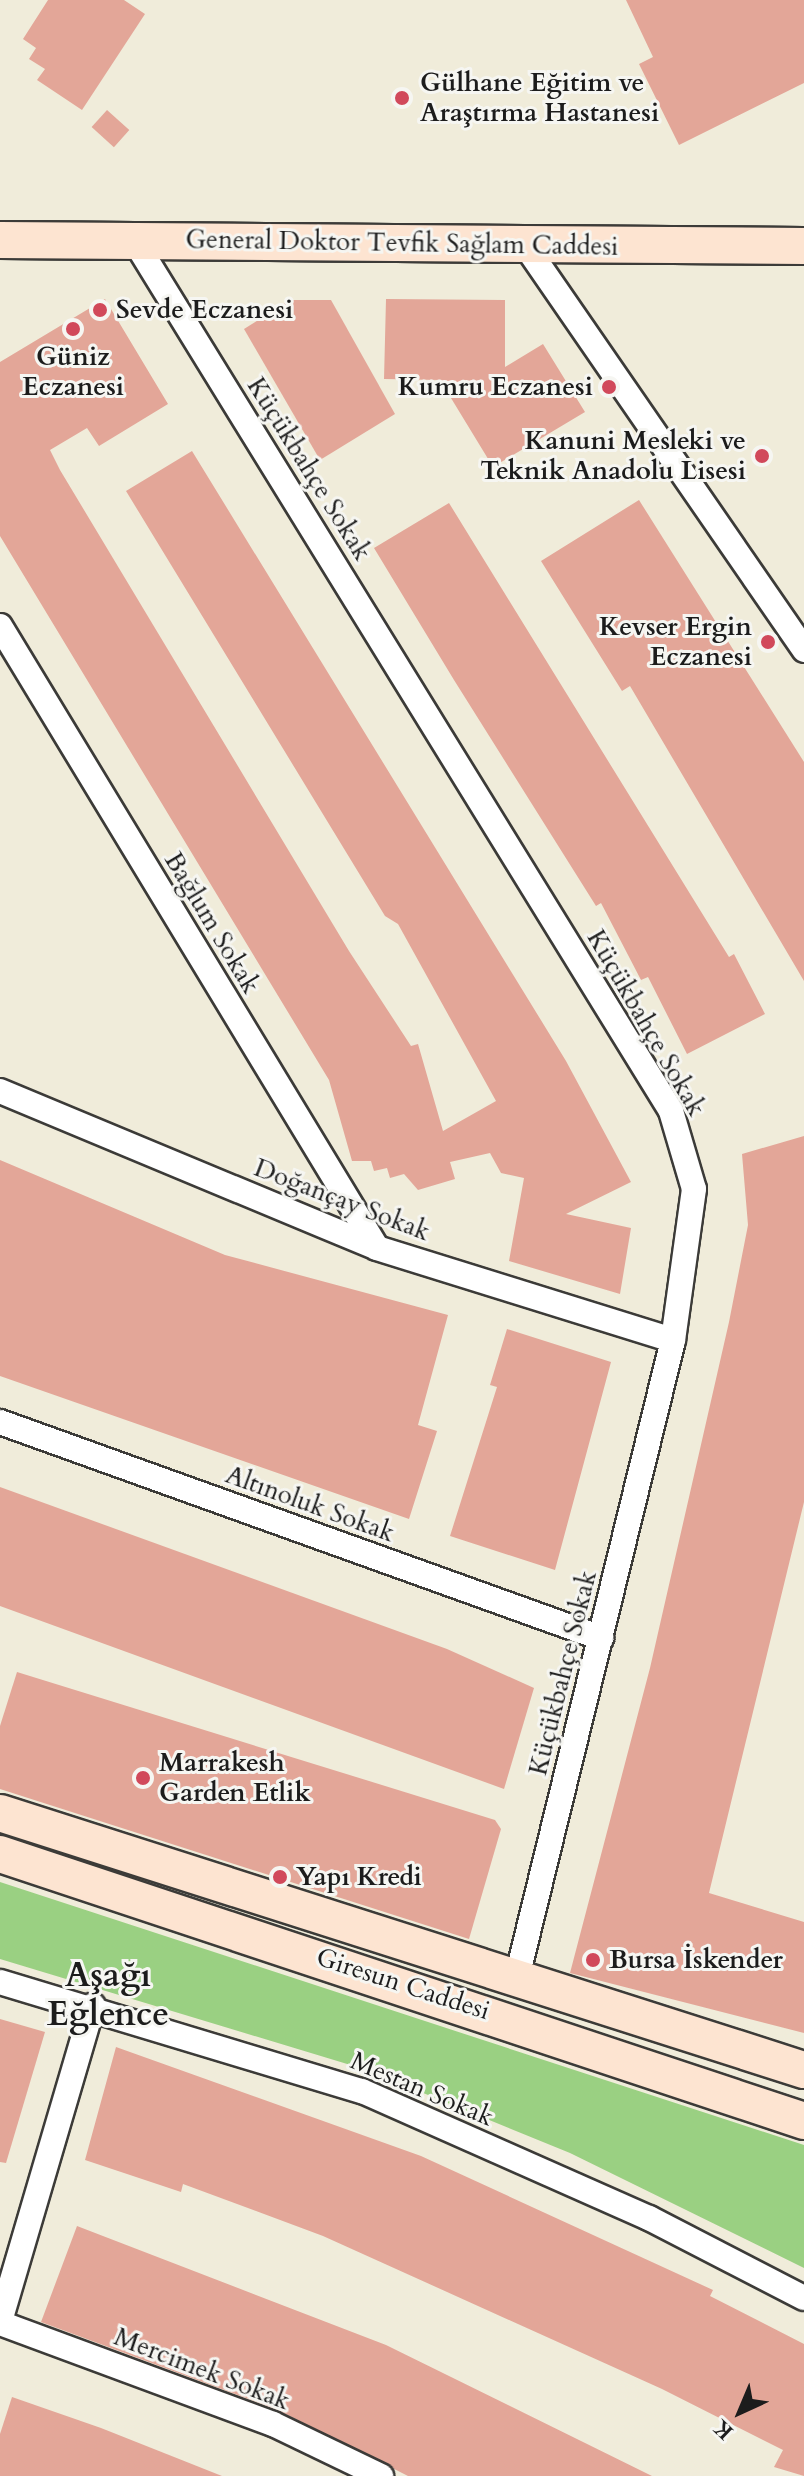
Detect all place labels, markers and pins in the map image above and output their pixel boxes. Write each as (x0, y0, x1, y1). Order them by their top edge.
place label: Gülhane Eğitim ve Araştırma Hastanesi (420, 67, 659, 128)
marker: Gülhane Eğitim ve Araştırma Hastanesi (391, 87, 413, 109)
place label: Sevde Eczanesi (116, 294, 293, 326)
marker: Sevde Eczanesi (91, 301, 109, 319)
marker: Güniz Eczanesi (64, 320, 82, 338)
place label: Güniz Eczanesi (22, 341, 124, 402)
place label: Kumru Eczanesi (398, 371, 593, 403)
marker: Kumru Eczanesi (600, 378, 618, 396)
place label: Kanuni Mesleki ve Teknik Anadolu Lisesi (480, 425, 746, 486)
marker: Kanuni Mesleki ve Teknik Anadolu Lisesi (753, 447, 771, 465)
place label: Kevser Ergin Eczanesi (599, 611, 752, 672)
marker: Kevser Ergin Eczanesi (759, 633, 777, 651)
place label: Marrakesh Garden Etlik (159, 1747, 311, 1808)
marker: Marrakesh Garden Etlik (134, 1769, 152, 1787)
place label: Yapı Kredi (296, 1861, 422, 1893)
marker: Yapı Kredi (271, 1868, 289, 1886)
place label: Bursa İskender (609, 1944, 783, 1976)
marker: Bursa İskender (584, 1951, 602, 1969)

